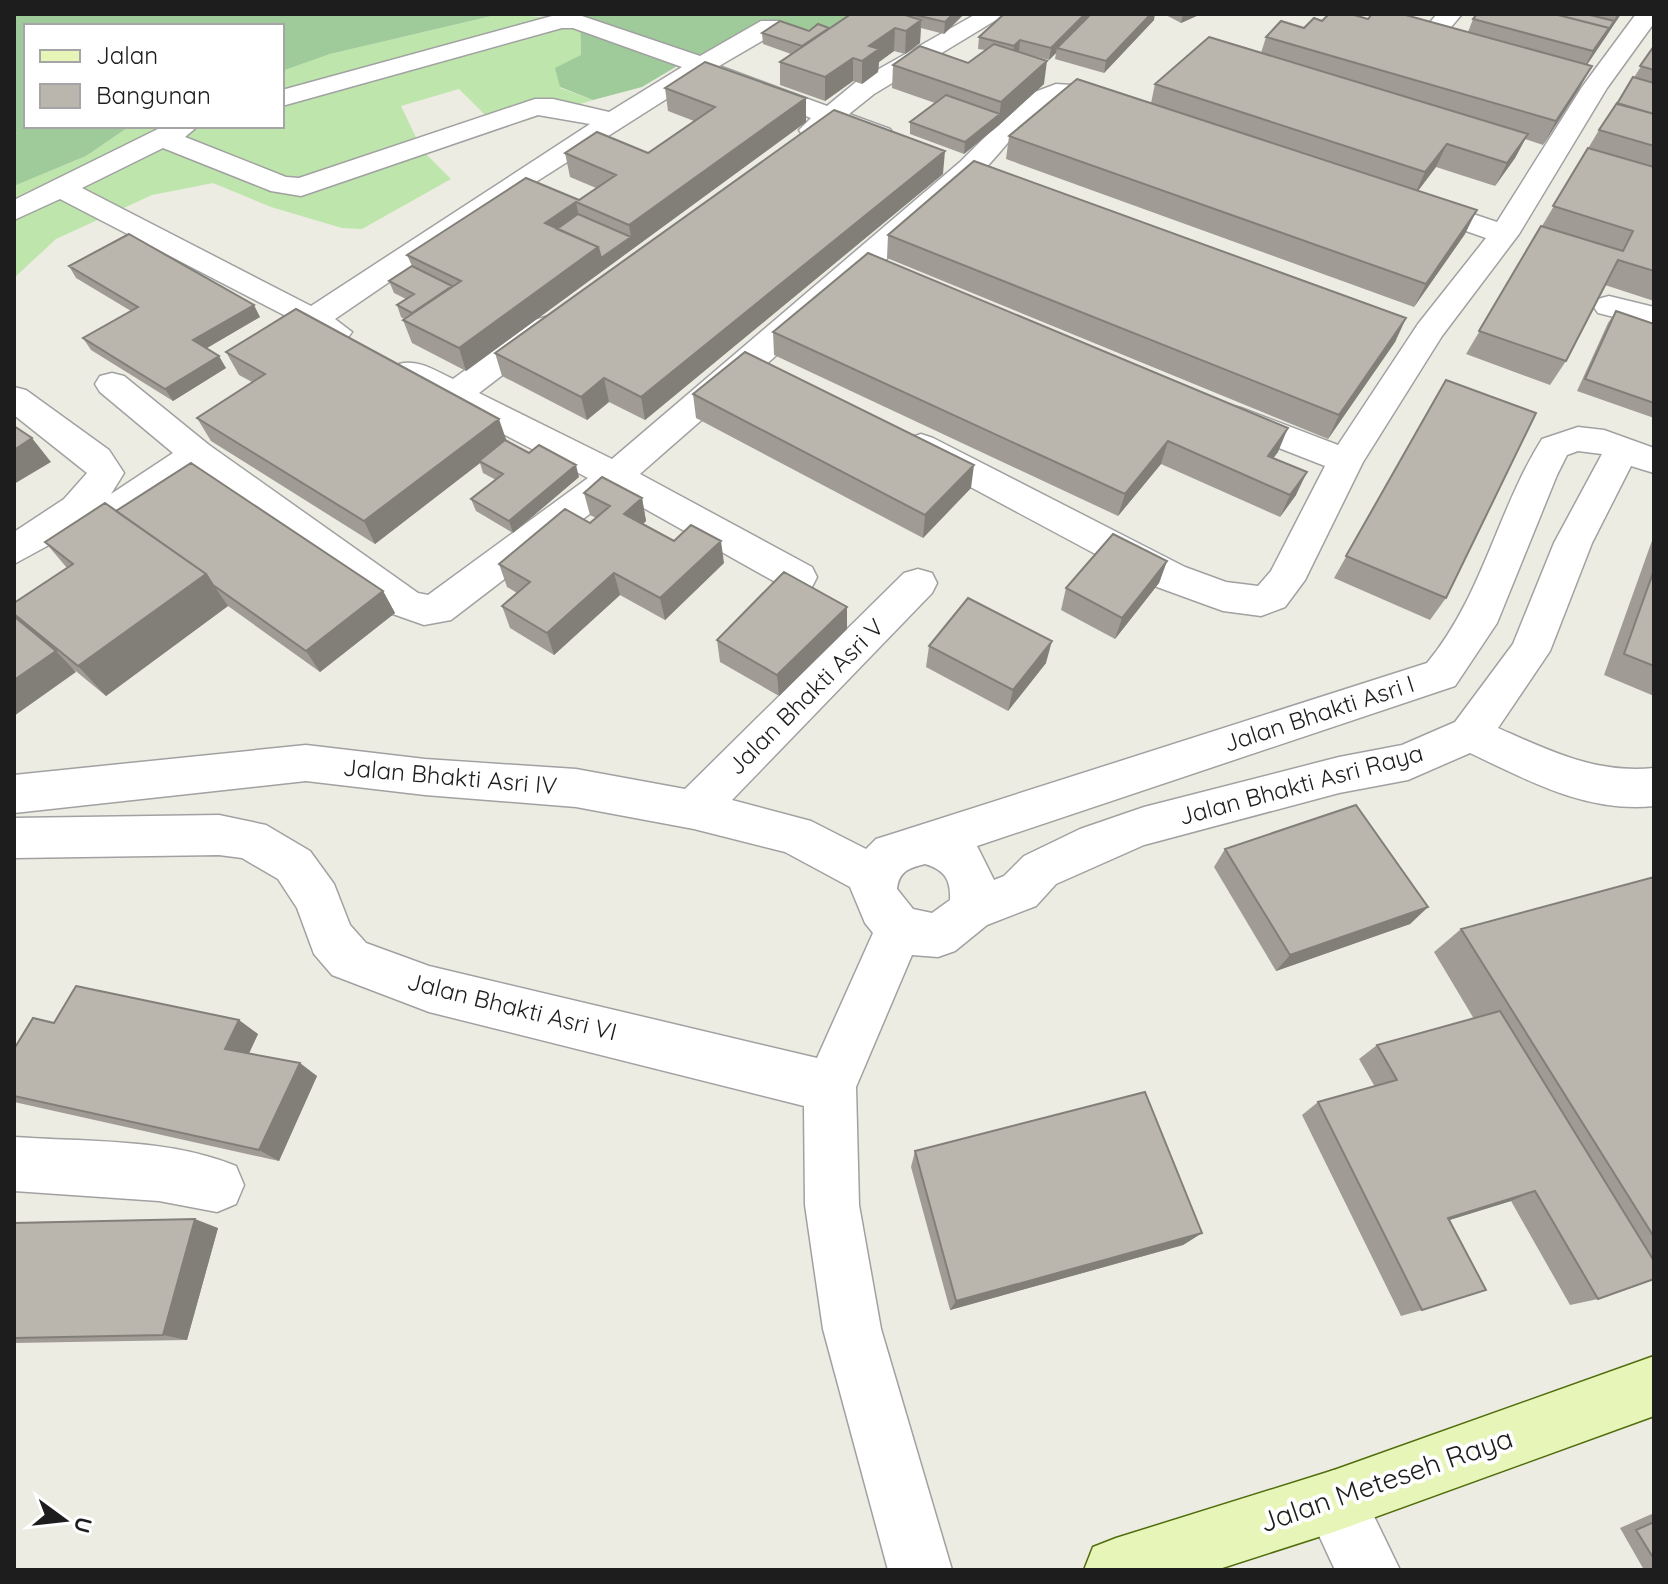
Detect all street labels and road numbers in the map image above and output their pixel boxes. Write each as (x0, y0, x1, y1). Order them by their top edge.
street label: Jalan Bhakti Asri V (721, 612, 890, 781)
street label: Jalan Bhakti Asri I (1219, 668, 1418, 758)
street label: Jalan Bhakti Asri Raya (1175, 737, 1426, 831)
street label: Jalan Bhakti Asri IV (342, 752, 558, 800)
street label: Jalan Bhakti Asri VI (404, 965, 620, 1047)
street label: Jalan Meteseh Raya (1255, 1420, 1517, 1539)

